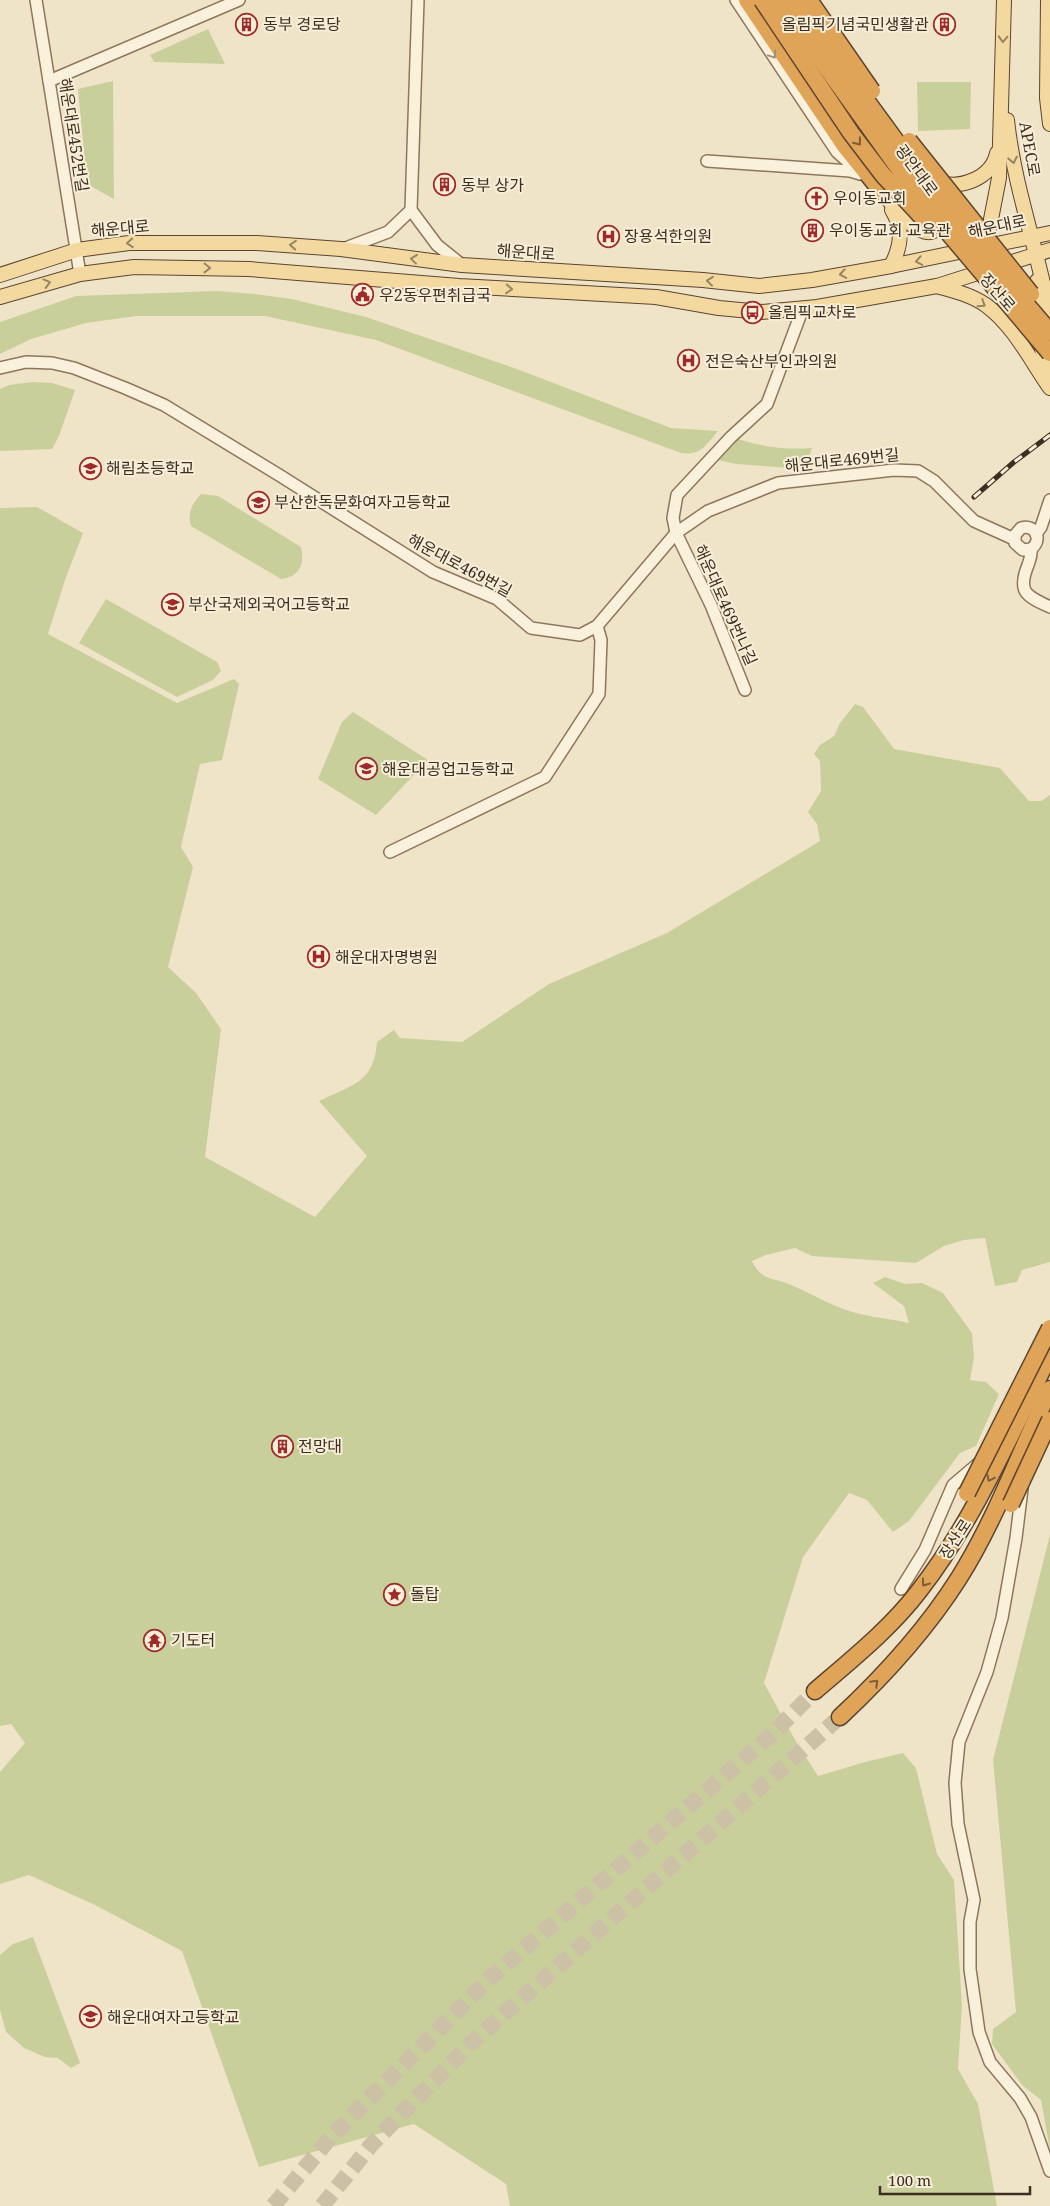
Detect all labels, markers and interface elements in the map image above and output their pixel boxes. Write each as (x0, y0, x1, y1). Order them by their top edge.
building icon: 동부 경로당 (235, 12, 259, 36)
building icon: 올림픽기념국민생활관 (933, 12, 957, 36)
place label: 동부 경로당 (263, 13, 341, 35)
place label: 올림픽기념국민생활관 (782, 13, 929, 35)
one-way arrow (998, 35, 1009, 43)
one-way arrow (767, 49, 776, 59)
street label: 해운대로452번길 (54, 76, 94, 194)
street label: APEC로 (1014, 120, 1046, 178)
one-way arrow (852, 136, 860, 145)
street label: 광안대로 (891, 140, 943, 201)
one-way arrow (1008, 156, 1018, 164)
building icon: 동부 상가 (433, 173, 457, 197)
place label: 동부 상가 (461, 174, 524, 196)
church icon: 우이동교회 (805, 186, 829, 210)
place label: 우이동교회 (833, 187, 907, 209)
street label: 해운대로 (966, 209, 1028, 243)
street label: 해운대로 (90, 214, 151, 242)
building icon: 우이동교회 교육관 (801, 218, 825, 242)
place label: 우이동교회 교육관 (829, 219, 951, 241)
hospital icon: 장용석한의원 (596, 224, 620, 248)
place label: 장용석한의원 (624, 225, 712, 247)
one-way arrow (126, 238, 134, 249)
street label: 해운대로 (496, 239, 556, 265)
one-way arrow (288, 240, 296, 251)
one-way arrow (409, 254, 417, 265)
one-way arrow (915, 255, 924, 265)
one-way arrow (204, 263, 212, 273)
street label: 장산로 (975, 268, 1021, 316)
one-way arrow (839, 269, 848, 279)
one-way arrow (706, 276, 714, 287)
one-way arrow (42, 278, 51, 289)
public building icon: 우2동우편취급국 (351, 283, 375, 307)
one-way arrow (505, 283, 513, 294)
place label: 우2동우편취급국 (379, 284, 491, 306)
one-way arrow (977, 297, 986, 307)
bus stop icon: 올림픽교차로 (740, 300, 764, 324)
place label: 올림픽교차로 (768, 301, 857, 323)
hospital icon: 전은숙산부인과의원 (677, 349, 701, 373)
place label: 전은숙산부인과의원 (705, 350, 837, 372)
street label: 해운대로469번길 (784, 443, 900, 477)
school or university icon: 해림초등학교 (78, 456, 102, 480)
place label: 해림초등학교 (106, 457, 194, 479)
school or university icon: 부산한독문화여자고등학교 (246, 490, 270, 514)
place label: 부산한독문화여자고등학교 (274, 491, 451, 513)
street label: 해운대로469번길 (404, 528, 516, 602)
street label: 해운대로469번나길 (690, 541, 762, 669)
school or university icon: 부산국제외국어고등학교 (160, 592, 184, 616)
place label: 부산국제외국어고등학교 (188, 593, 350, 615)
school or university icon: 해운대공업고등학교 (354, 757, 378, 781)
place label: 해운대공업고등학교 (382, 758, 514, 780)
hospital icon: 해운대자명병원 (307, 945, 331, 969)
place label: 해운대자명병원 (335, 946, 438, 968)
building icon: 전망대 (270, 1434, 294, 1458)
place label: 전망대 (298, 1435, 342, 1457)
one-way arrow (986, 1472, 996, 1481)
street label: 장산로 (934, 1514, 976, 1564)
one-way arrow (922, 1577, 931, 1587)
place icon: 돌탑 (382, 1582, 406, 1606)
place label: 돌탑 (410, 1583, 440, 1605)
temple icon: 기도터 (143, 1628, 167, 1652)
place label: 기도터 (171, 1629, 215, 1651)
one-way arrow (869, 1680, 878, 1689)
school or university icon: 해운대여자고등학교 (79, 2005, 103, 2029)
place label: 해운대여자고등학교 (107, 2006, 239, 2028)
scale bar (880, 2164, 1030, 2196)
text: 100 m (888, 2170, 931, 2190)

